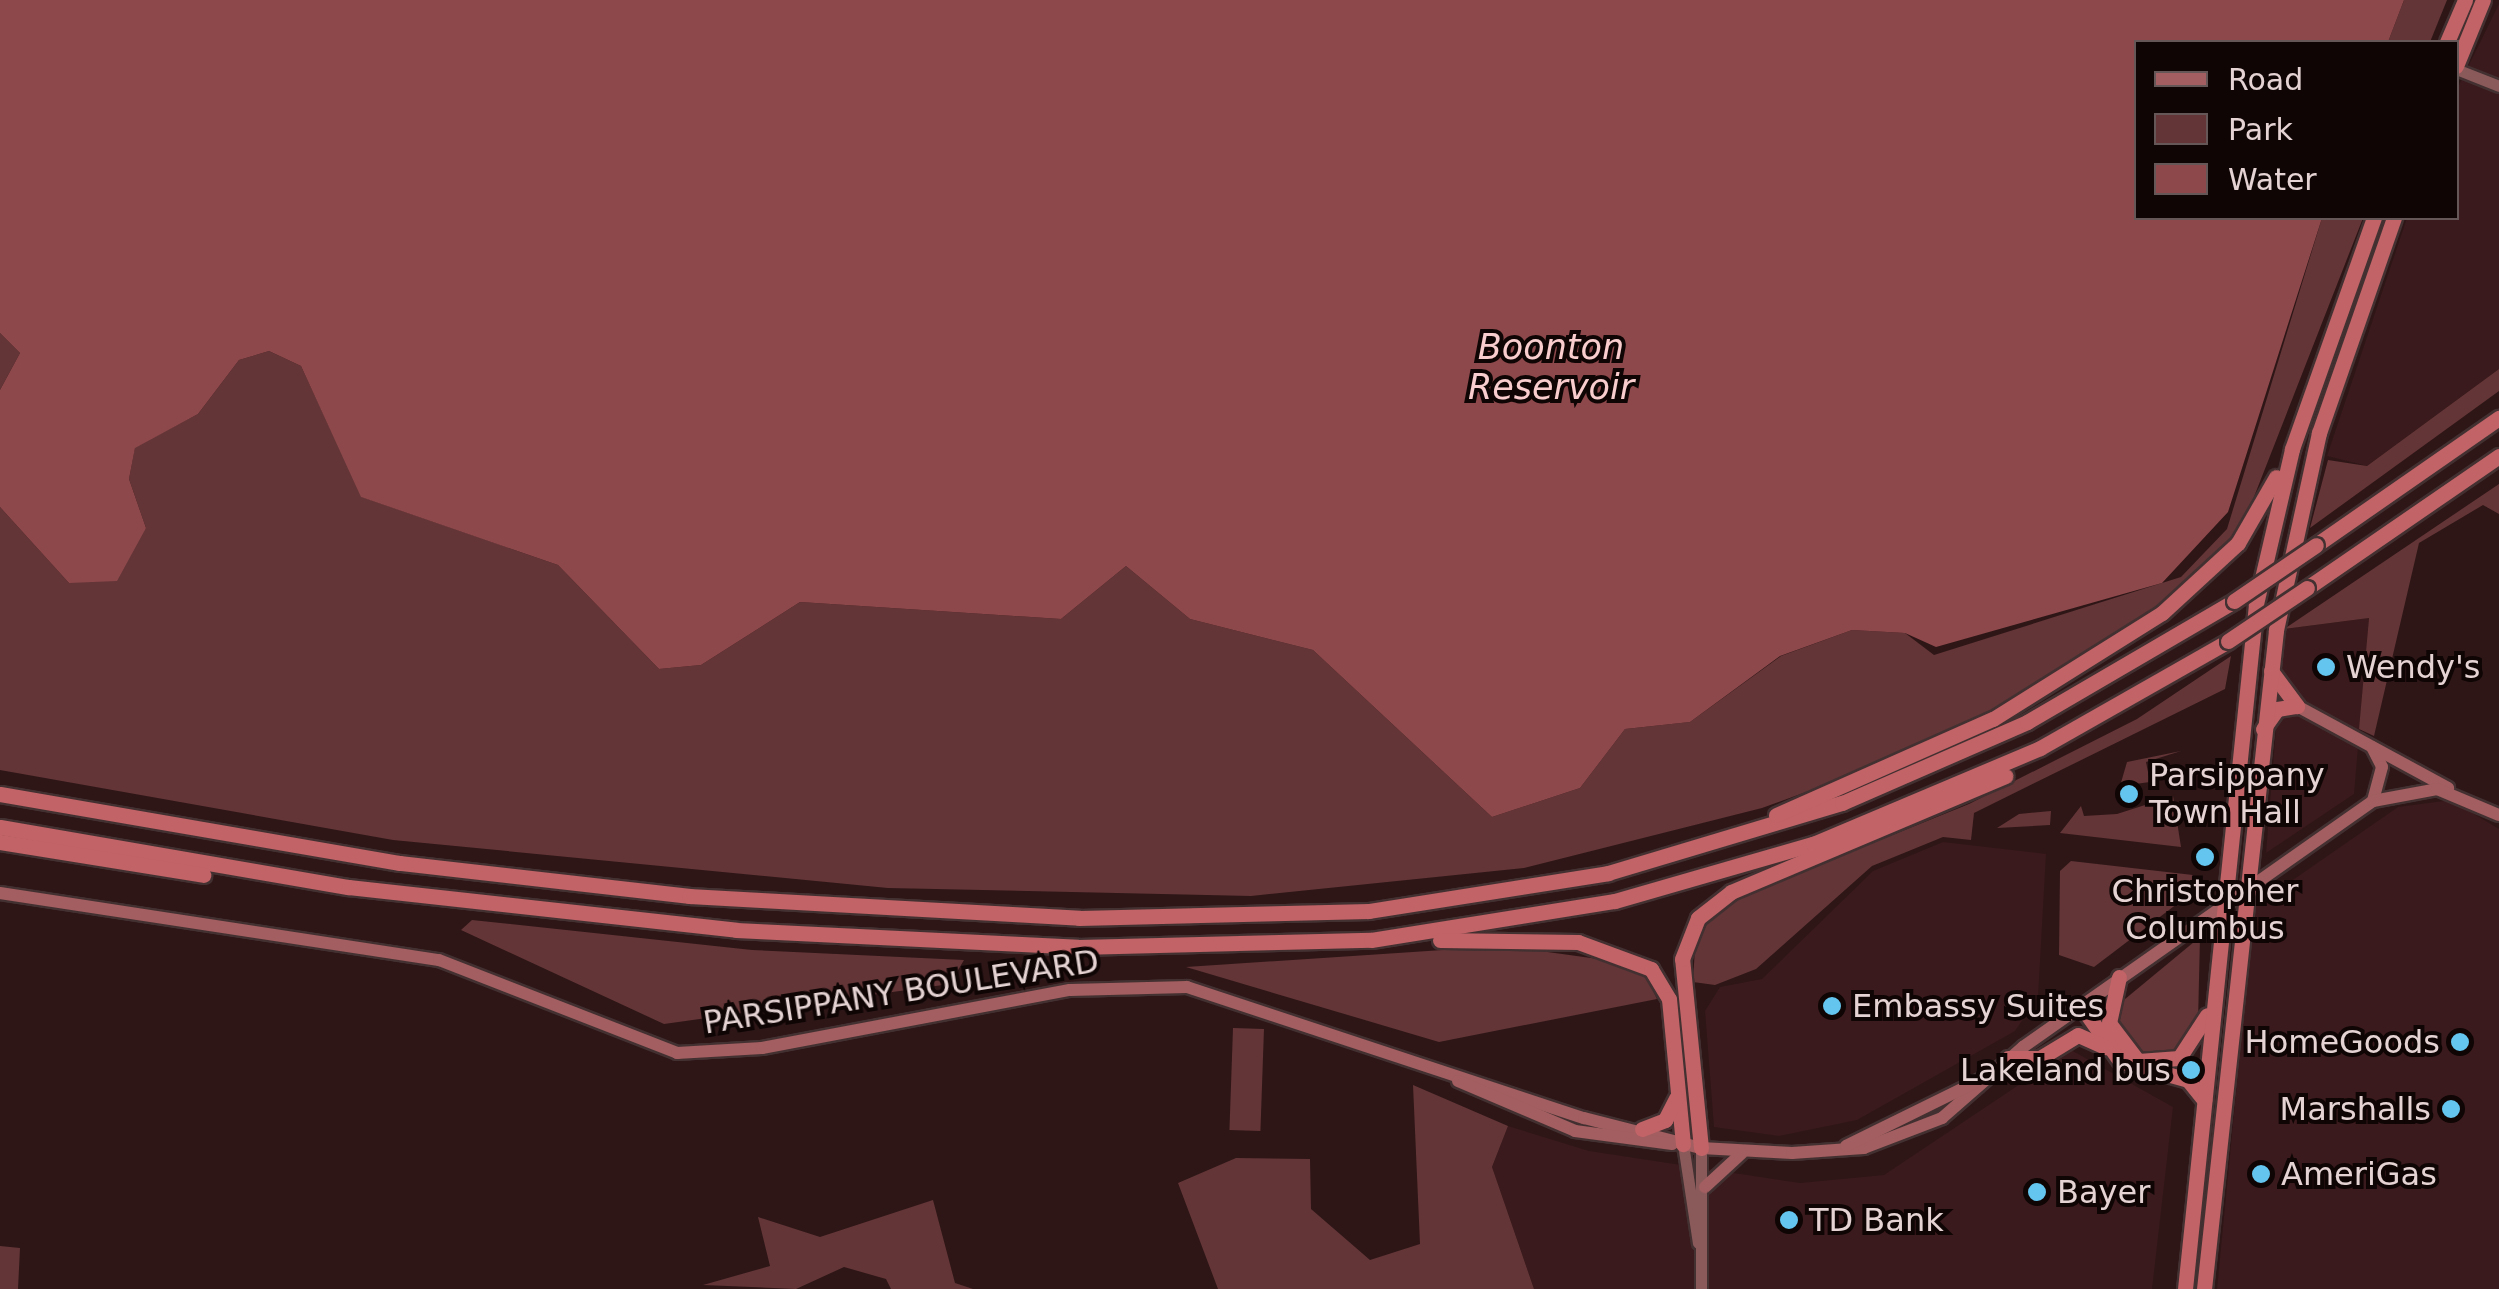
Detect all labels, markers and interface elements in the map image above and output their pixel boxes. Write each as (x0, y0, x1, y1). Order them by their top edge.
legend (2134, 40, 2459, 220)
text: Road (2228, 62, 2303, 97)
text: Park (2228, 112, 2293, 147)
text: Water (2228, 162, 2317, 197)
water label: Boonton Reservoir (1468, 326, 1634, 408)
place label: Wendy's (2346, 648, 2480, 686)
marker: Wendy's (2315, 656, 2337, 678)
place label: Parsippany Town Hall (2149, 757, 2325, 832)
marker: Parsippany Town Hall (2118, 783, 2140, 805)
marker: Christopher Columbus (2194, 846, 2216, 868)
place label: Christopher Columbus (2112, 873, 2298, 948)
street label: PARSIPPANY BOULEVARD (701, 942, 1101, 1042)
place label: Embassy Suites (1852, 987, 2104, 1025)
marker: Embassy Suites (1821, 995, 1843, 1017)
place label: HomeGoods (2245, 1023, 2440, 1061)
marker: HomeGoods (2449, 1031, 2471, 1053)
place label: Lakeland bus (1960, 1051, 2171, 1089)
marker: Lakeland bus (2180, 1059, 2202, 1081)
place label: Marshalls (2280, 1090, 2431, 1128)
marker: Marshalls (2440, 1098, 2462, 1120)
place label: AmeriGas (2281, 1155, 2437, 1193)
marker: AmeriGas (2250, 1163, 2272, 1185)
place label: Bayer (2057, 1173, 2150, 1211)
marker: Bayer (2026, 1181, 2048, 1203)
place label: TD Bank (1809, 1201, 1944, 1239)
marker: TD Bank (1778, 1209, 1800, 1231)

